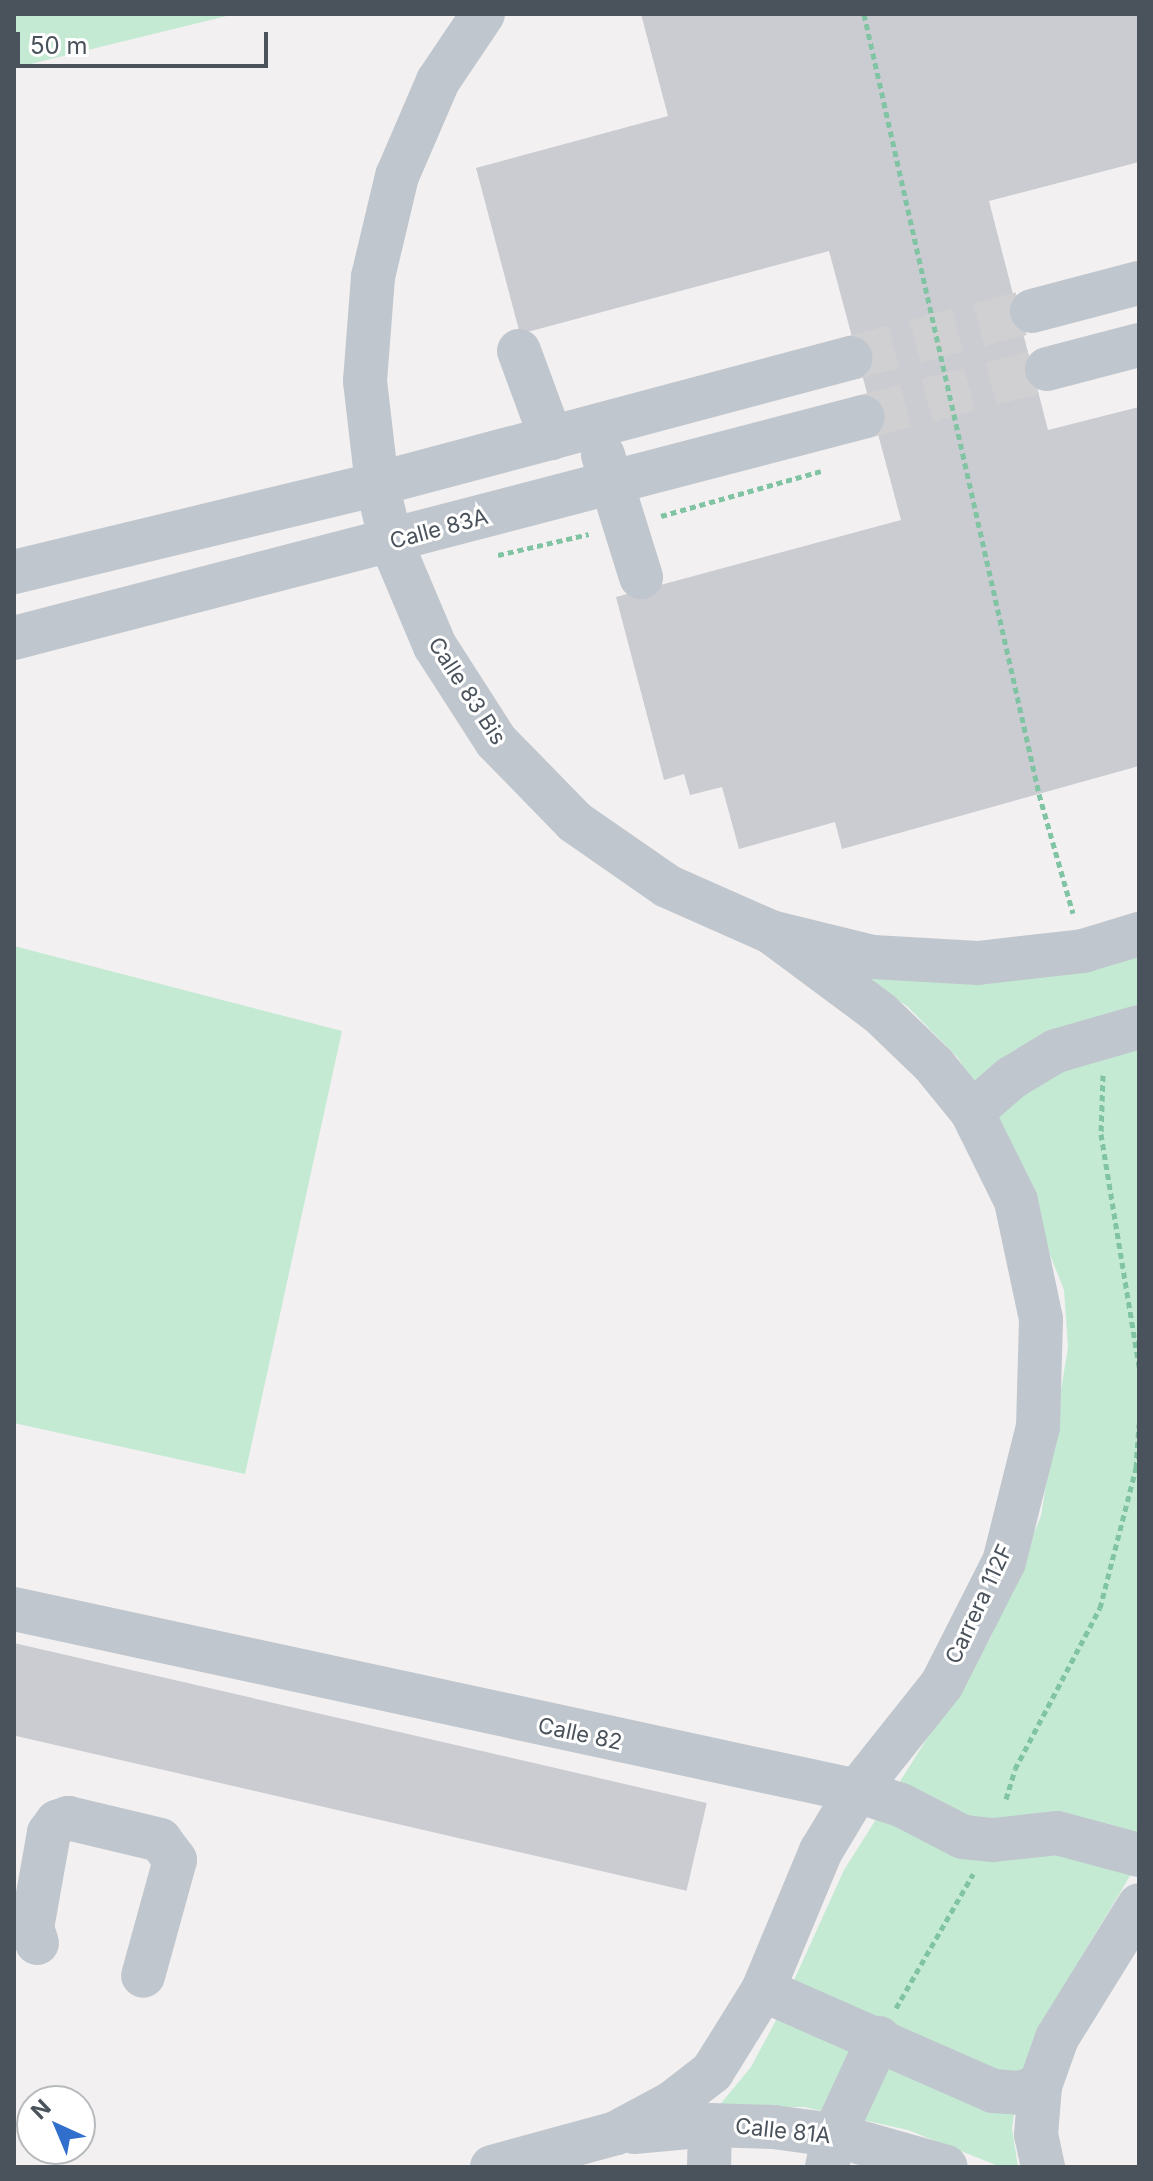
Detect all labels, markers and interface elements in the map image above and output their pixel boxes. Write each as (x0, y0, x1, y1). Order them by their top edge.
scale bar (20, 16, 272, 66)
text: 50 m (30, 31, 88, 60)
street label: Calle 83A (387, 503, 491, 555)
street label: Calle 83 Bis (422, 632, 512, 750)
street label: Carrera 112F (940, 1540, 1018, 1668)
street label: Calle 82 (536, 1712, 624, 1756)
north arrow (16, 2085, 96, 2165)
text: N (26, 2094, 56, 2124)
street label: Calle 81A (734, 2113, 832, 2149)

